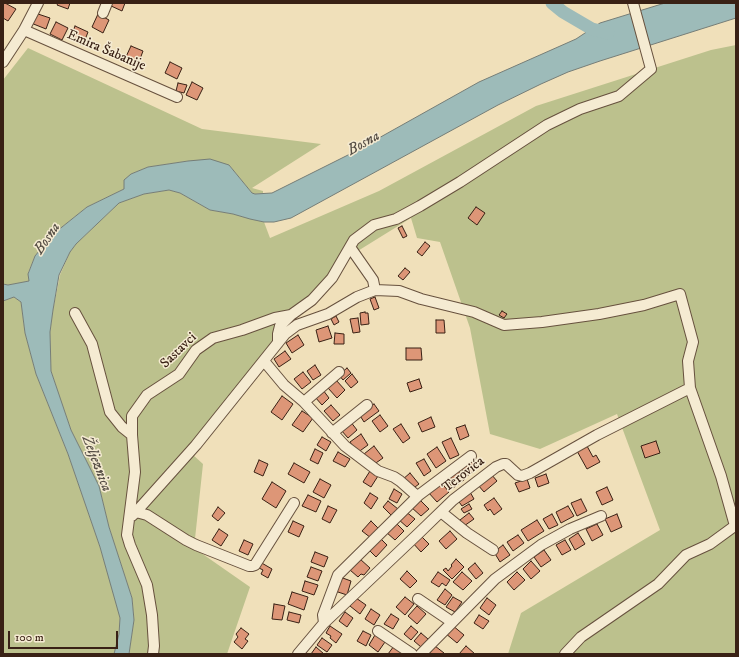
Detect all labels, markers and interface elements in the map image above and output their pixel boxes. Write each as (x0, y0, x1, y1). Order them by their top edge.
street label: Emira Šabanije (64, 27, 148, 75)
water label: Bosna (345, 128, 383, 160)
water label: Bosna (31, 220, 65, 258)
street label: Sastavci (157, 330, 201, 372)
water label: Željeznica (77, 433, 115, 495)
street label: Terovića (440, 453, 488, 497)
scale bar (10, 623, 120, 649)
text: 100 m (15, 630, 44, 645)

